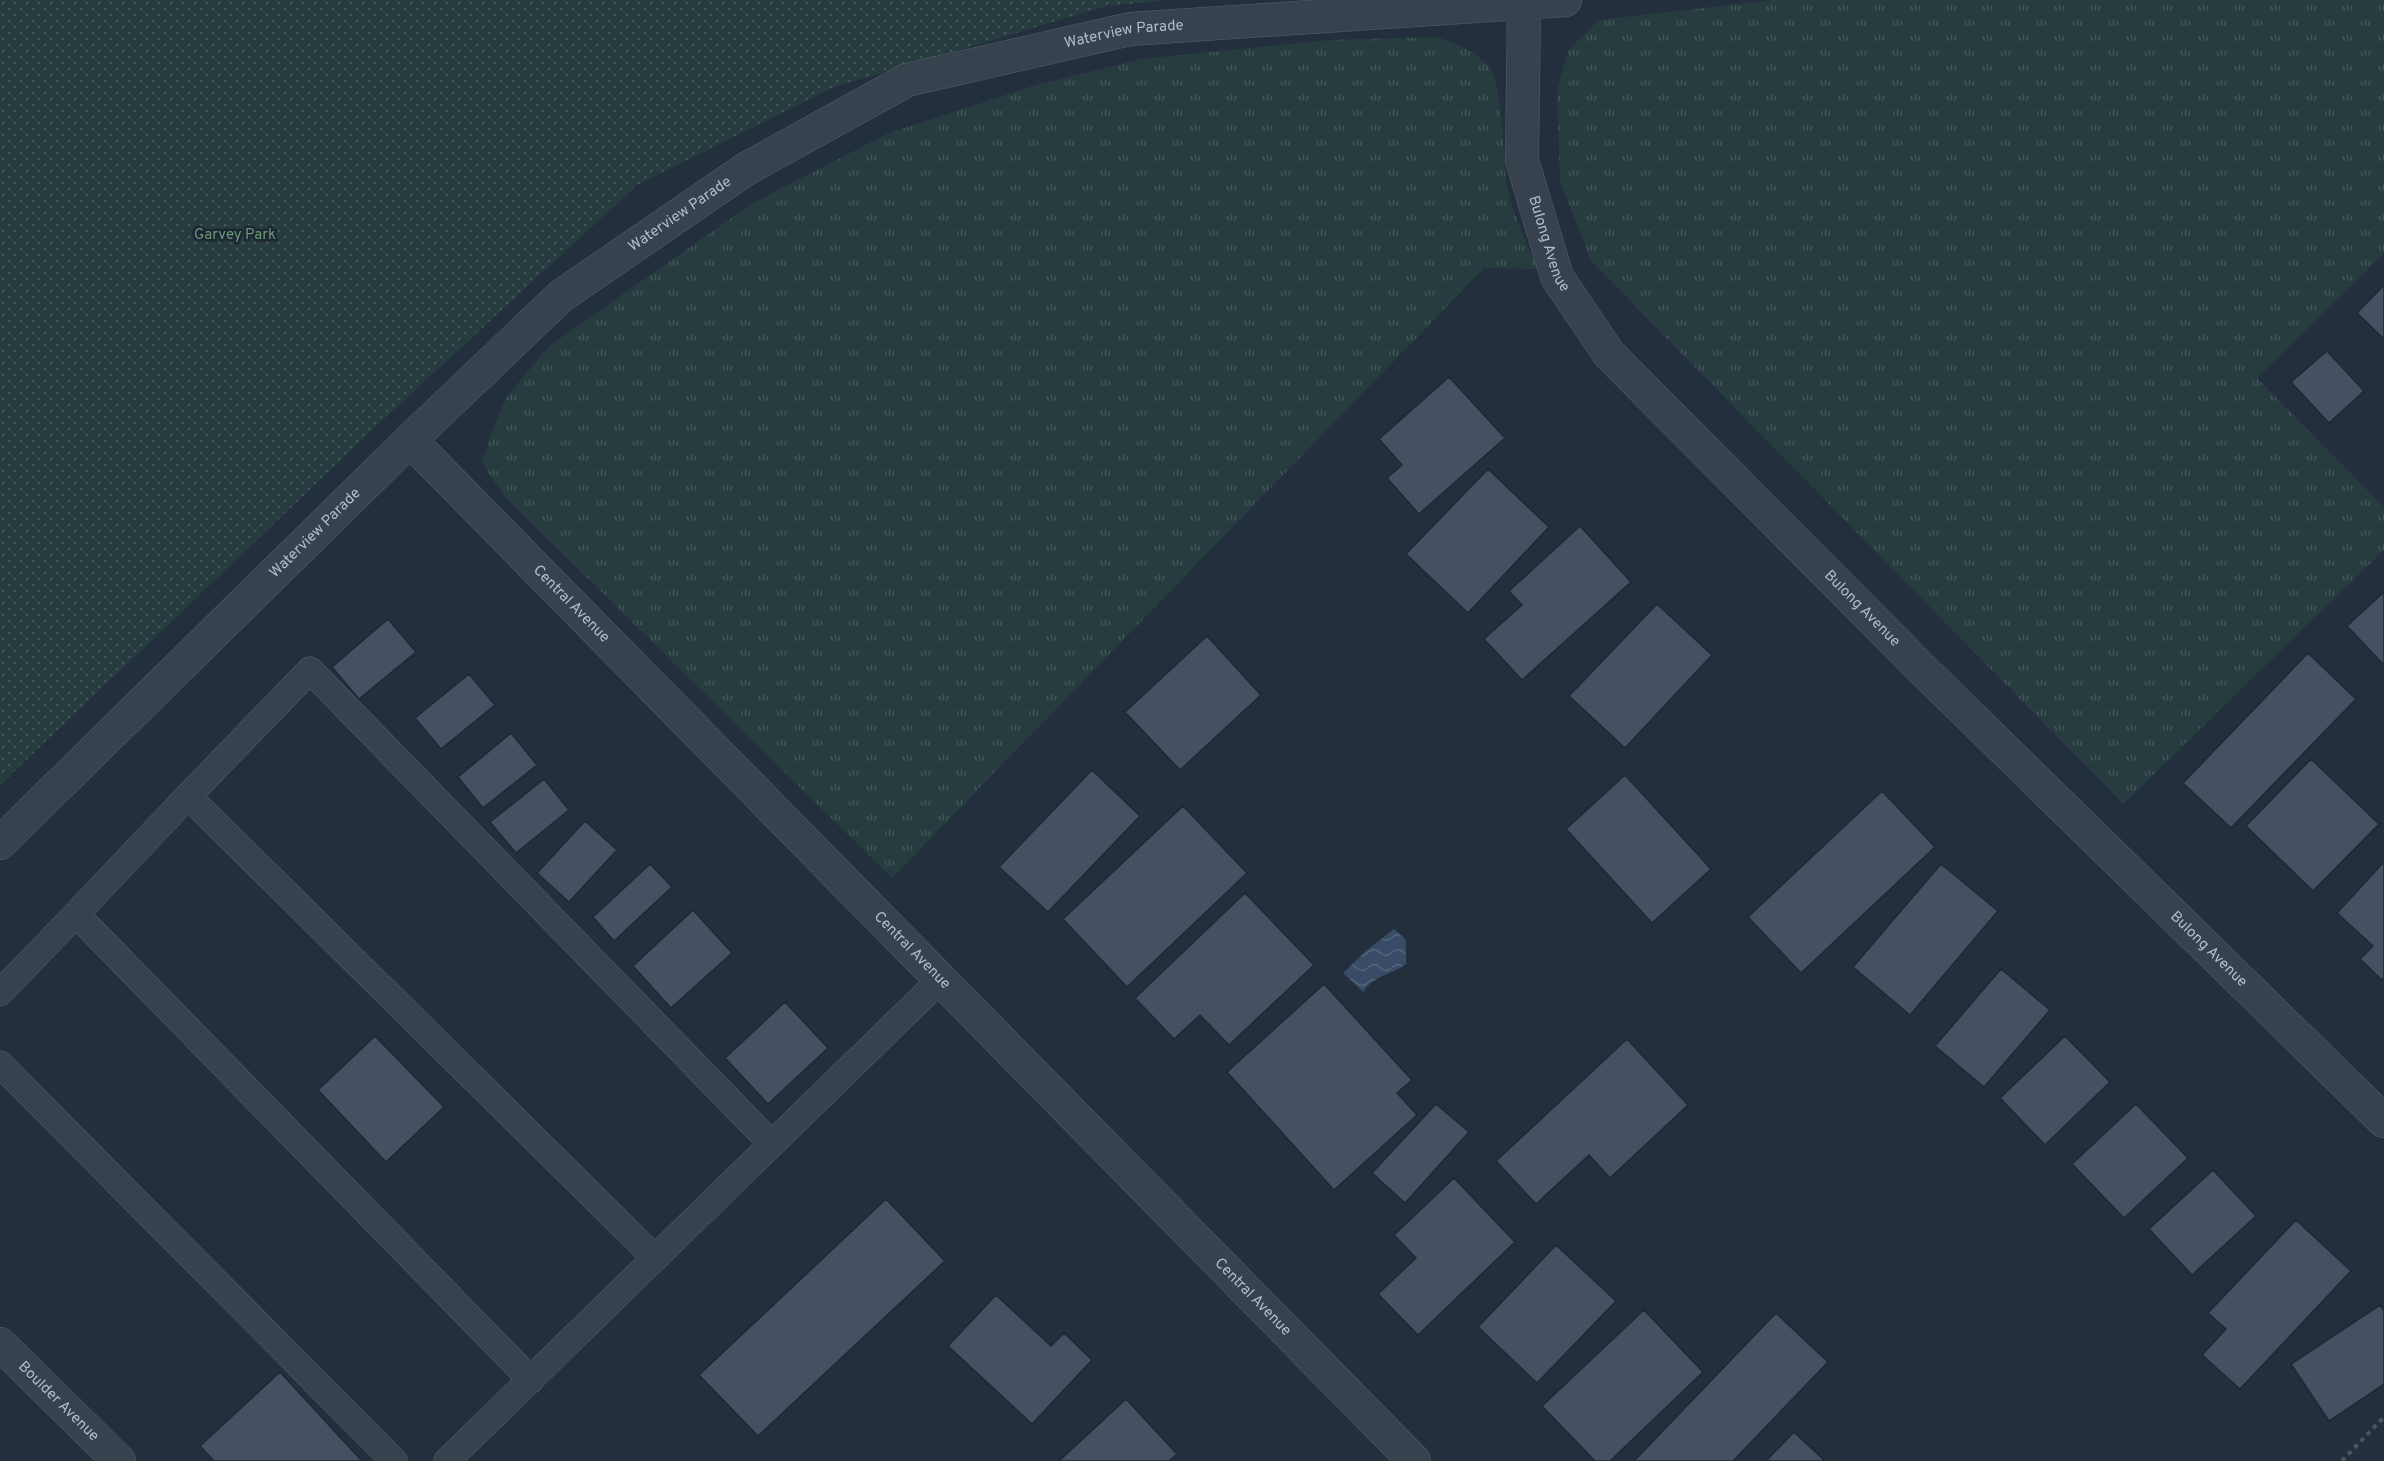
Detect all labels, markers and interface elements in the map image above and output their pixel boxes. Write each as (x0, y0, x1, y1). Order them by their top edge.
street label: Waterview Parade (1063, 16, 1184, 53)
street label: Waterview Parade (625, 172, 735, 256)
street label: Bulong Avenue (1524, 193, 1574, 296)
park label: Garvey Park (194, 226, 276, 245)
street label: Waterview Parade (265, 484, 365, 582)
street label: Central Avenue (529, 561, 614, 647)
street label: Bulong Avenue (1820, 566, 1904, 651)
street label: Bulong Avenue (2166, 907, 2251, 991)
street label: Central Avenue (870, 908, 954, 993)
street label: Central Avenue (1210, 1254, 1295, 1340)
street label: Boulder Avenue (14, 1357, 103, 1446)

